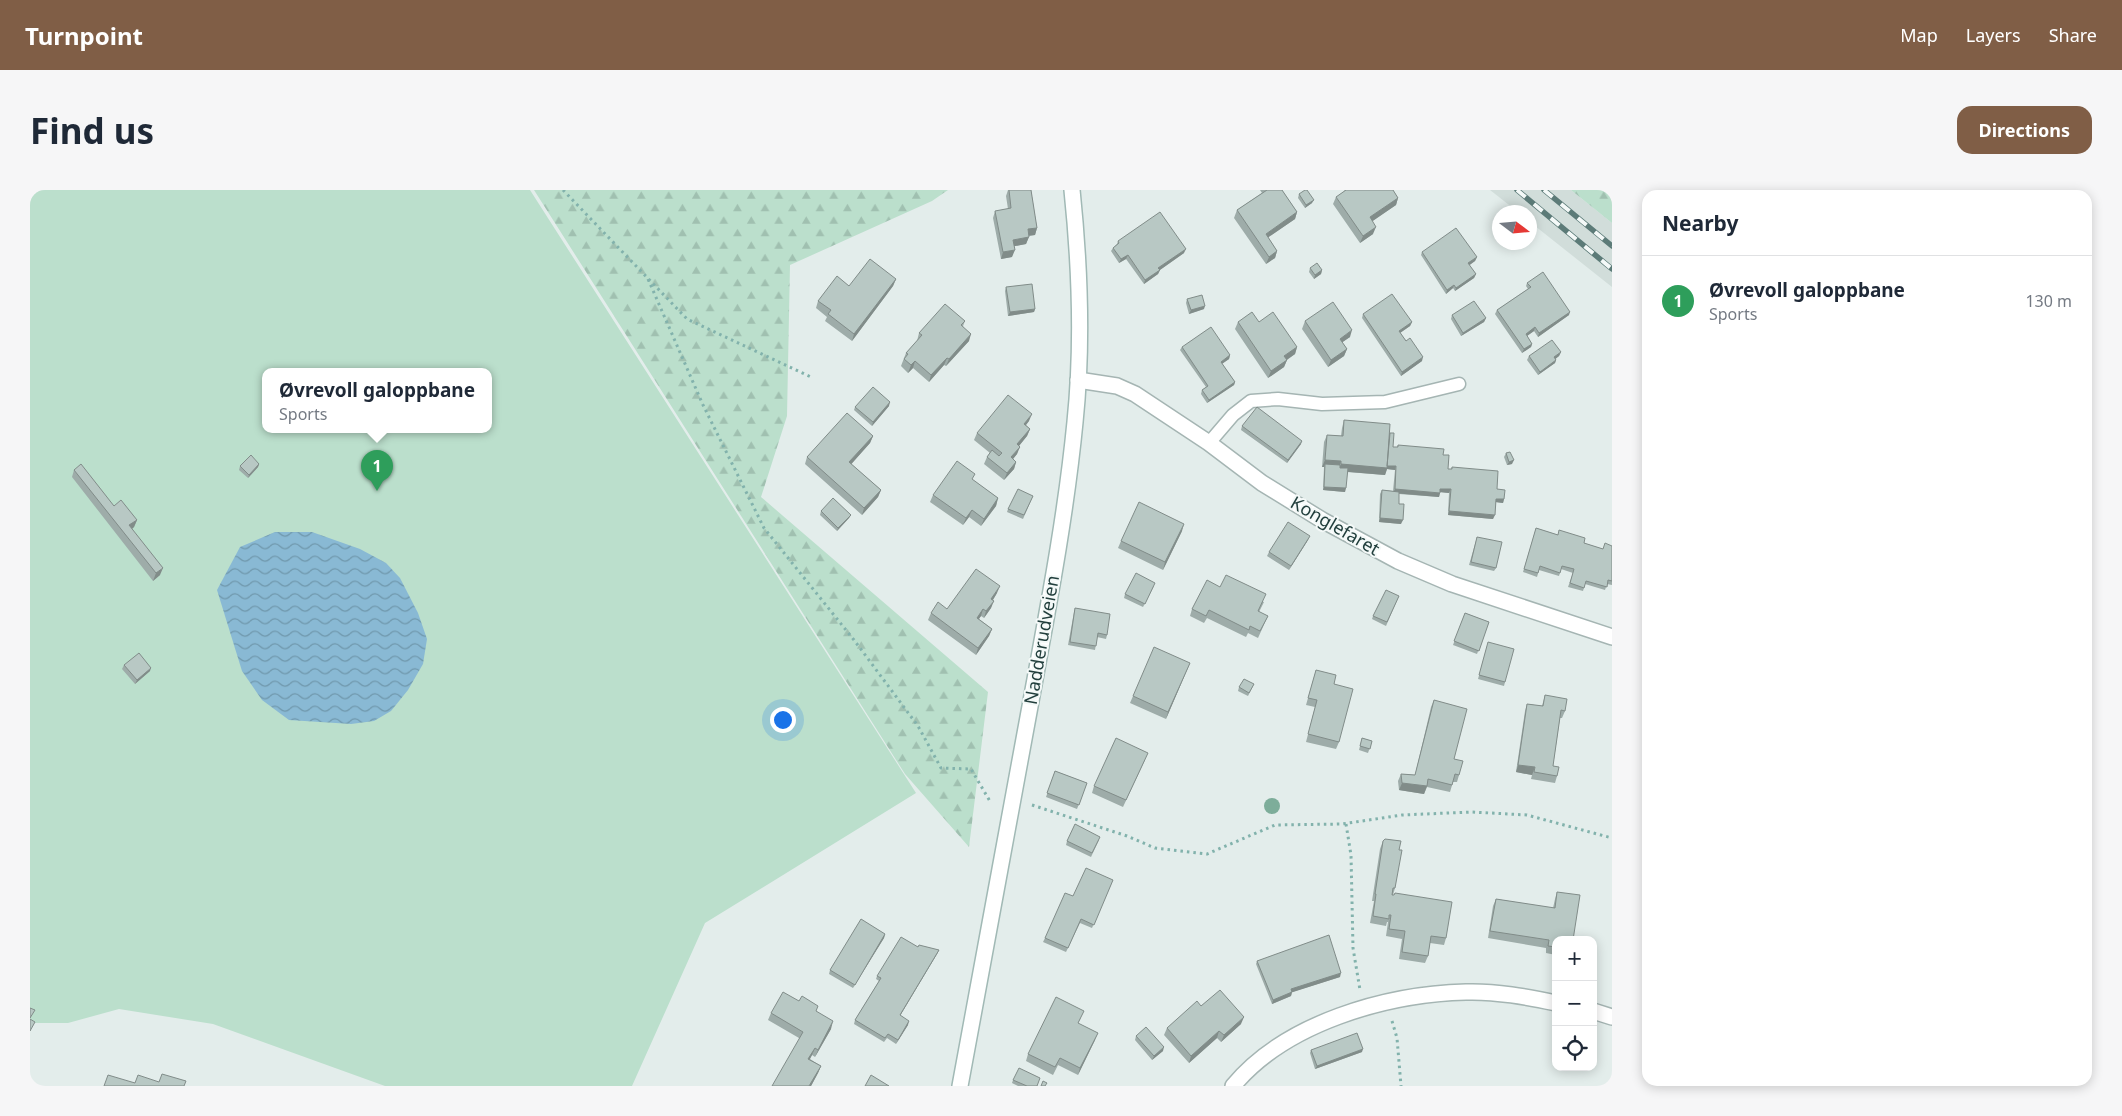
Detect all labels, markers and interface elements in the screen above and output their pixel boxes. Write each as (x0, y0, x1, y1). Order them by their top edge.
text: Turnpoint (25, 19, 143, 52)
text: Map (1900, 23, 1938, 47)
text: Layers (1966, 23, 2021, 47)
text: Share (2049, 23, 2097, 47)
button: Directions (1957, 106, 2092, 154)
text: Find us (30, 107, 154, 154)
north arrow (1492, 205, 1537, 250)
text: Nearby (1662, 209, 1738, 237)
text: Øvrevoll galoppbane (1709, 277, 1905, 303)
text: 1 (1673, 290, 1683, 312)
text: 130 m (2025, 290, 2072, 312)
text: Sports (1709, 303, 1757, 325)
popup (262, 368, 492, 433)
text: Øvrevoll galoppbane (279, 377, 475, 403)
text: Sports (279, 403, 327, 425)
pin: 1 (361, 450, 393, 491)
street label: Konglefaret (1287, 490, 1385, 561)
street label: Nadderudveien (1018, 573, 1064, 706)
your location (770, 707, 796, 733)
map controls (1552, 936, 1597, 1071)
button: + (1552, 936, 1597, 981)
button: − (1552, 981, 1597, 1026)
button: locate (1552, 1026, 1597, 1071)

